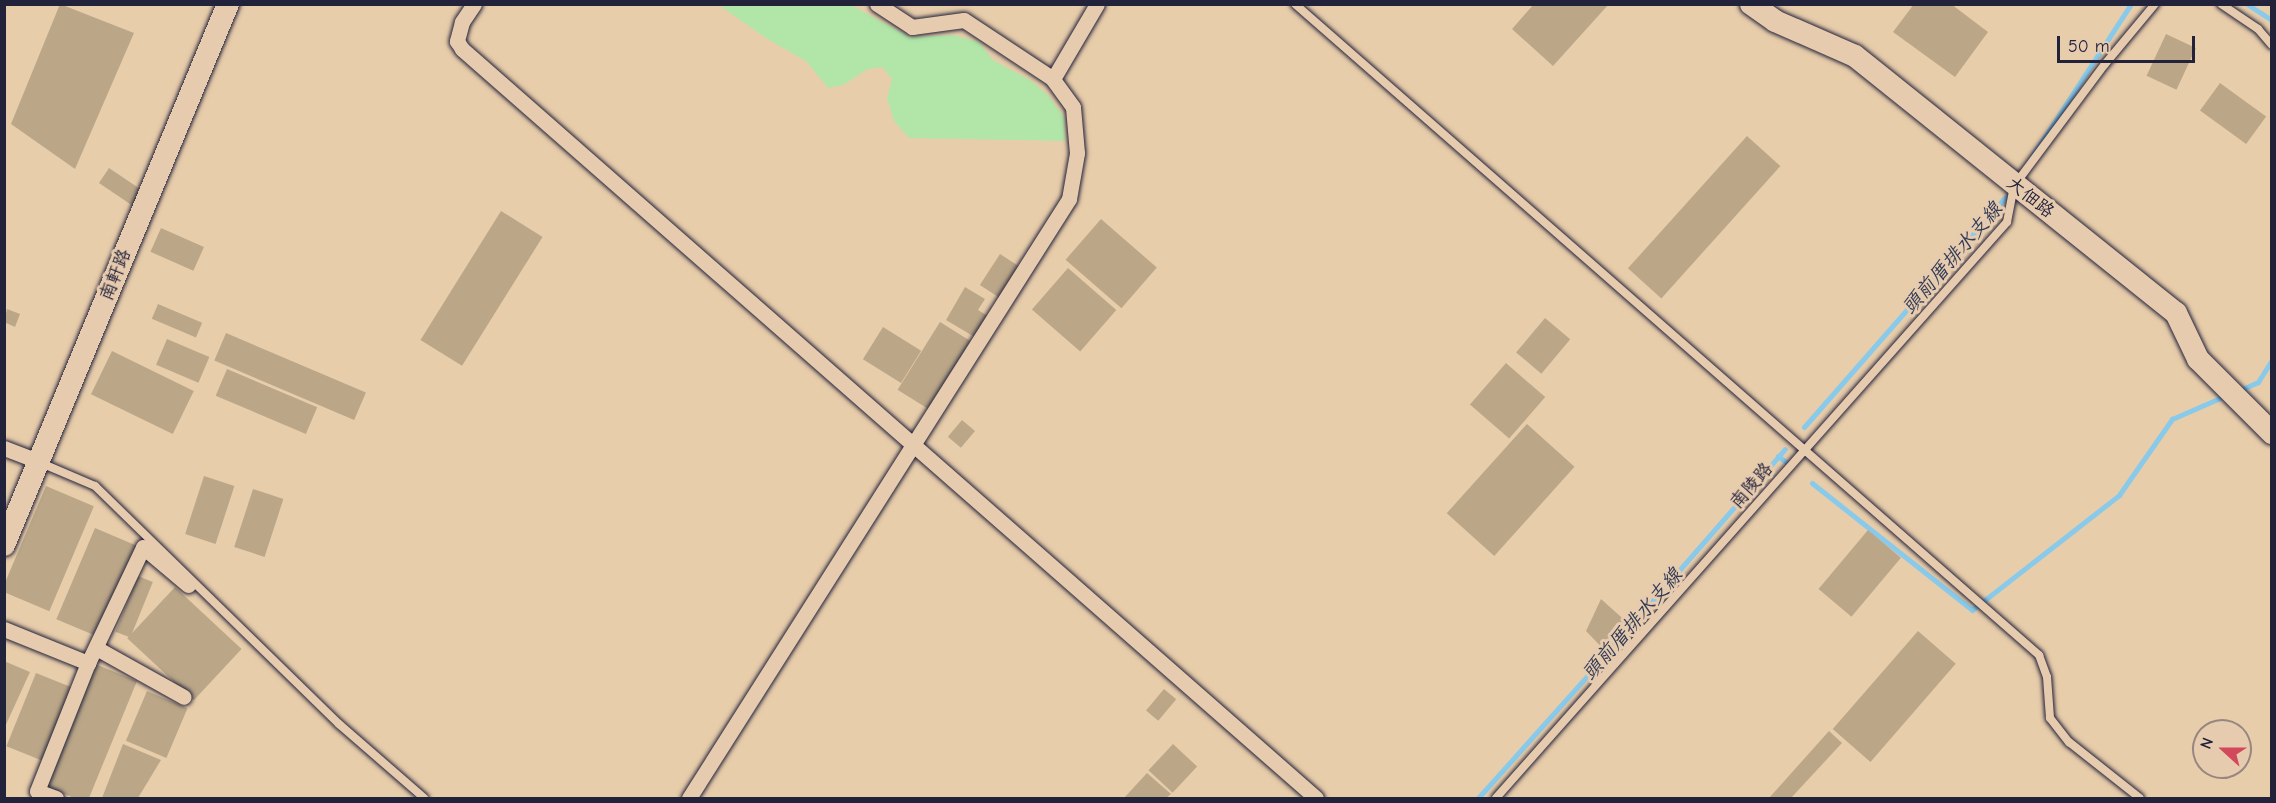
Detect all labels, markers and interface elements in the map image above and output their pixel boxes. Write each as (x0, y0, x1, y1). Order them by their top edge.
scale bar (2060, 24, 2198, 62)
text: 50 m (2068, 36, 2110, 57)
street label: 大佃路 (2002, 173, 2058, 223)
water label: 頭前厝排水支線 (1897, 197, 2007, 319)
street label: 南軒路 (96, 246, 136, 304)
street label: 南陵路 (1726, 459, 1778, 513)
water label: 頭前厝排水支線 (1577, 563, 1687, 685)
north arrow (2192, 719, 2252, 779)
text: N (2197, 735, 2217, 751)

